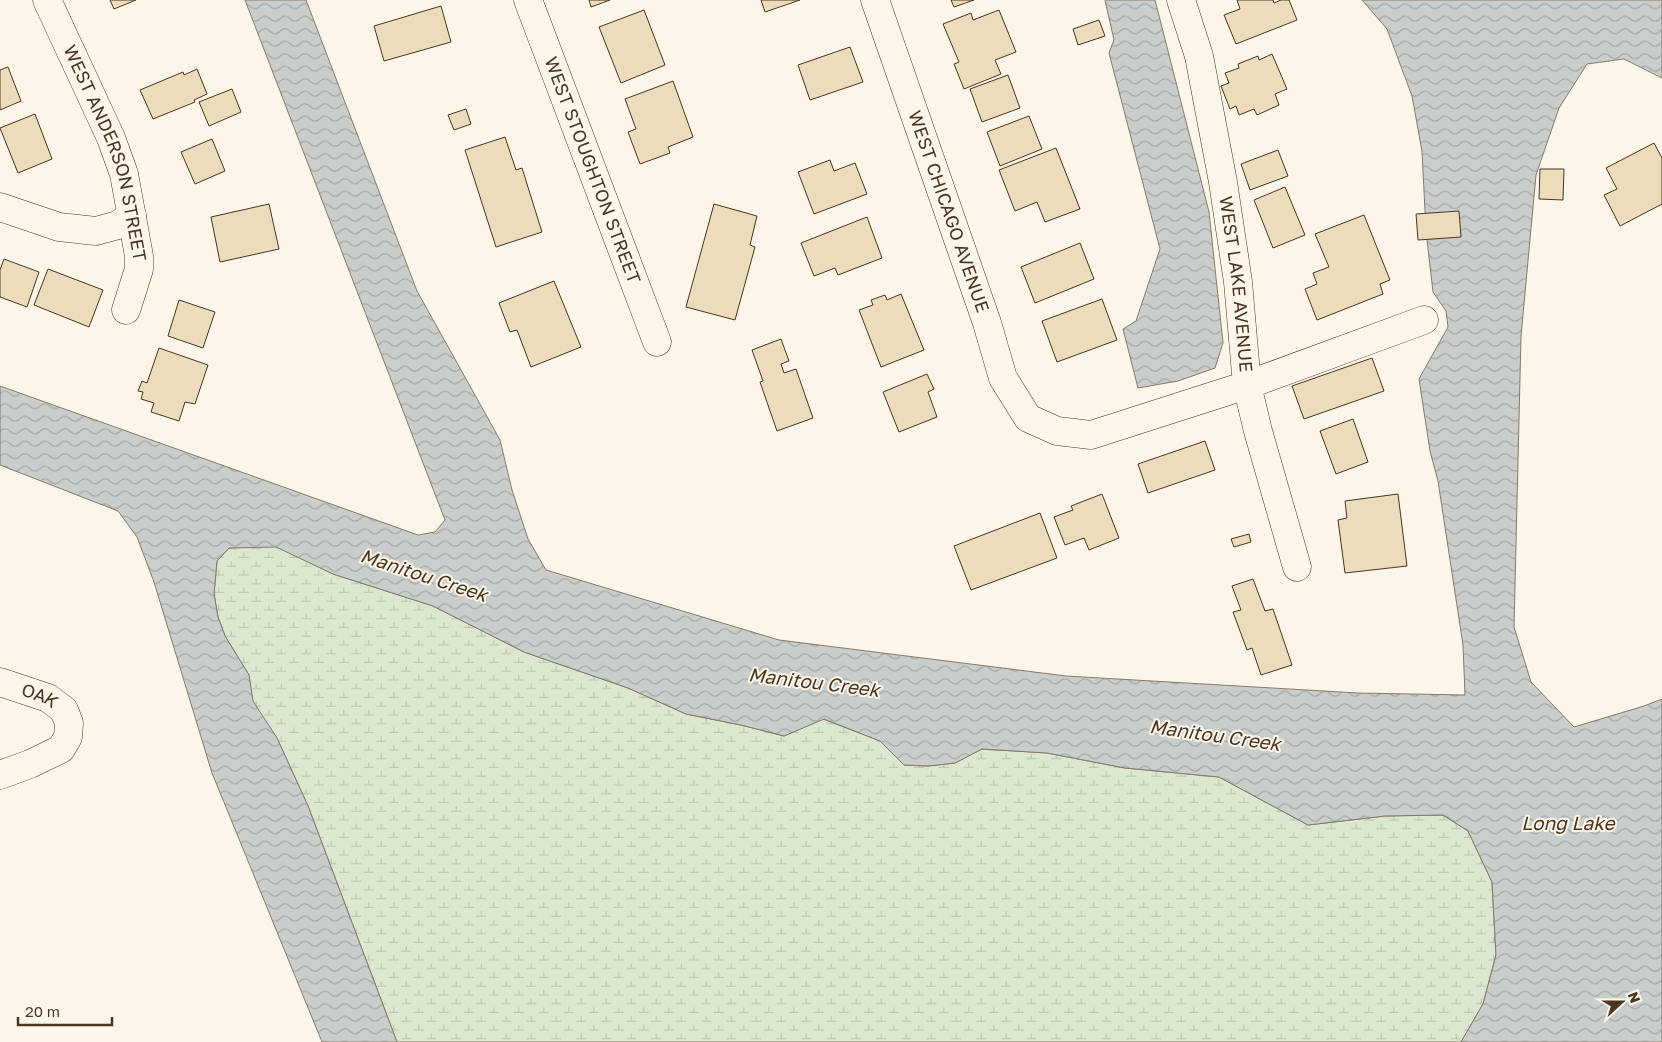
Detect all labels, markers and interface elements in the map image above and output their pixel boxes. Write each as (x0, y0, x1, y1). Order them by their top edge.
street label: WEST ANDERSON STREET (59, 41, 152, 263)
street label: WEST STOUGHTON STREET (540, 53, 646, 286)
street label: WEST CHICAGO AVENUE (904, 107, 995, 315)
street label: WEST LAKE AVENUE (1215, 194, 1258, 373)
water label: Manitou Creek (358, 543, 493, 607)
water label: Manitou Creek (747, 662, 883, 701)
street label: OAK (19, 678, 63, 712)
water label: Manitou Creek (1148, 714, 1284, 755)
water label: Long Lake (1521, 811, 1617, 834)
north arrow (1597, 977, 1647, 1027)
text: N (1625, 989, 1644, 1005)
scale bar (18, 994, 111, 1026)
text: 20 m (25, 1002, 60, 1020)

